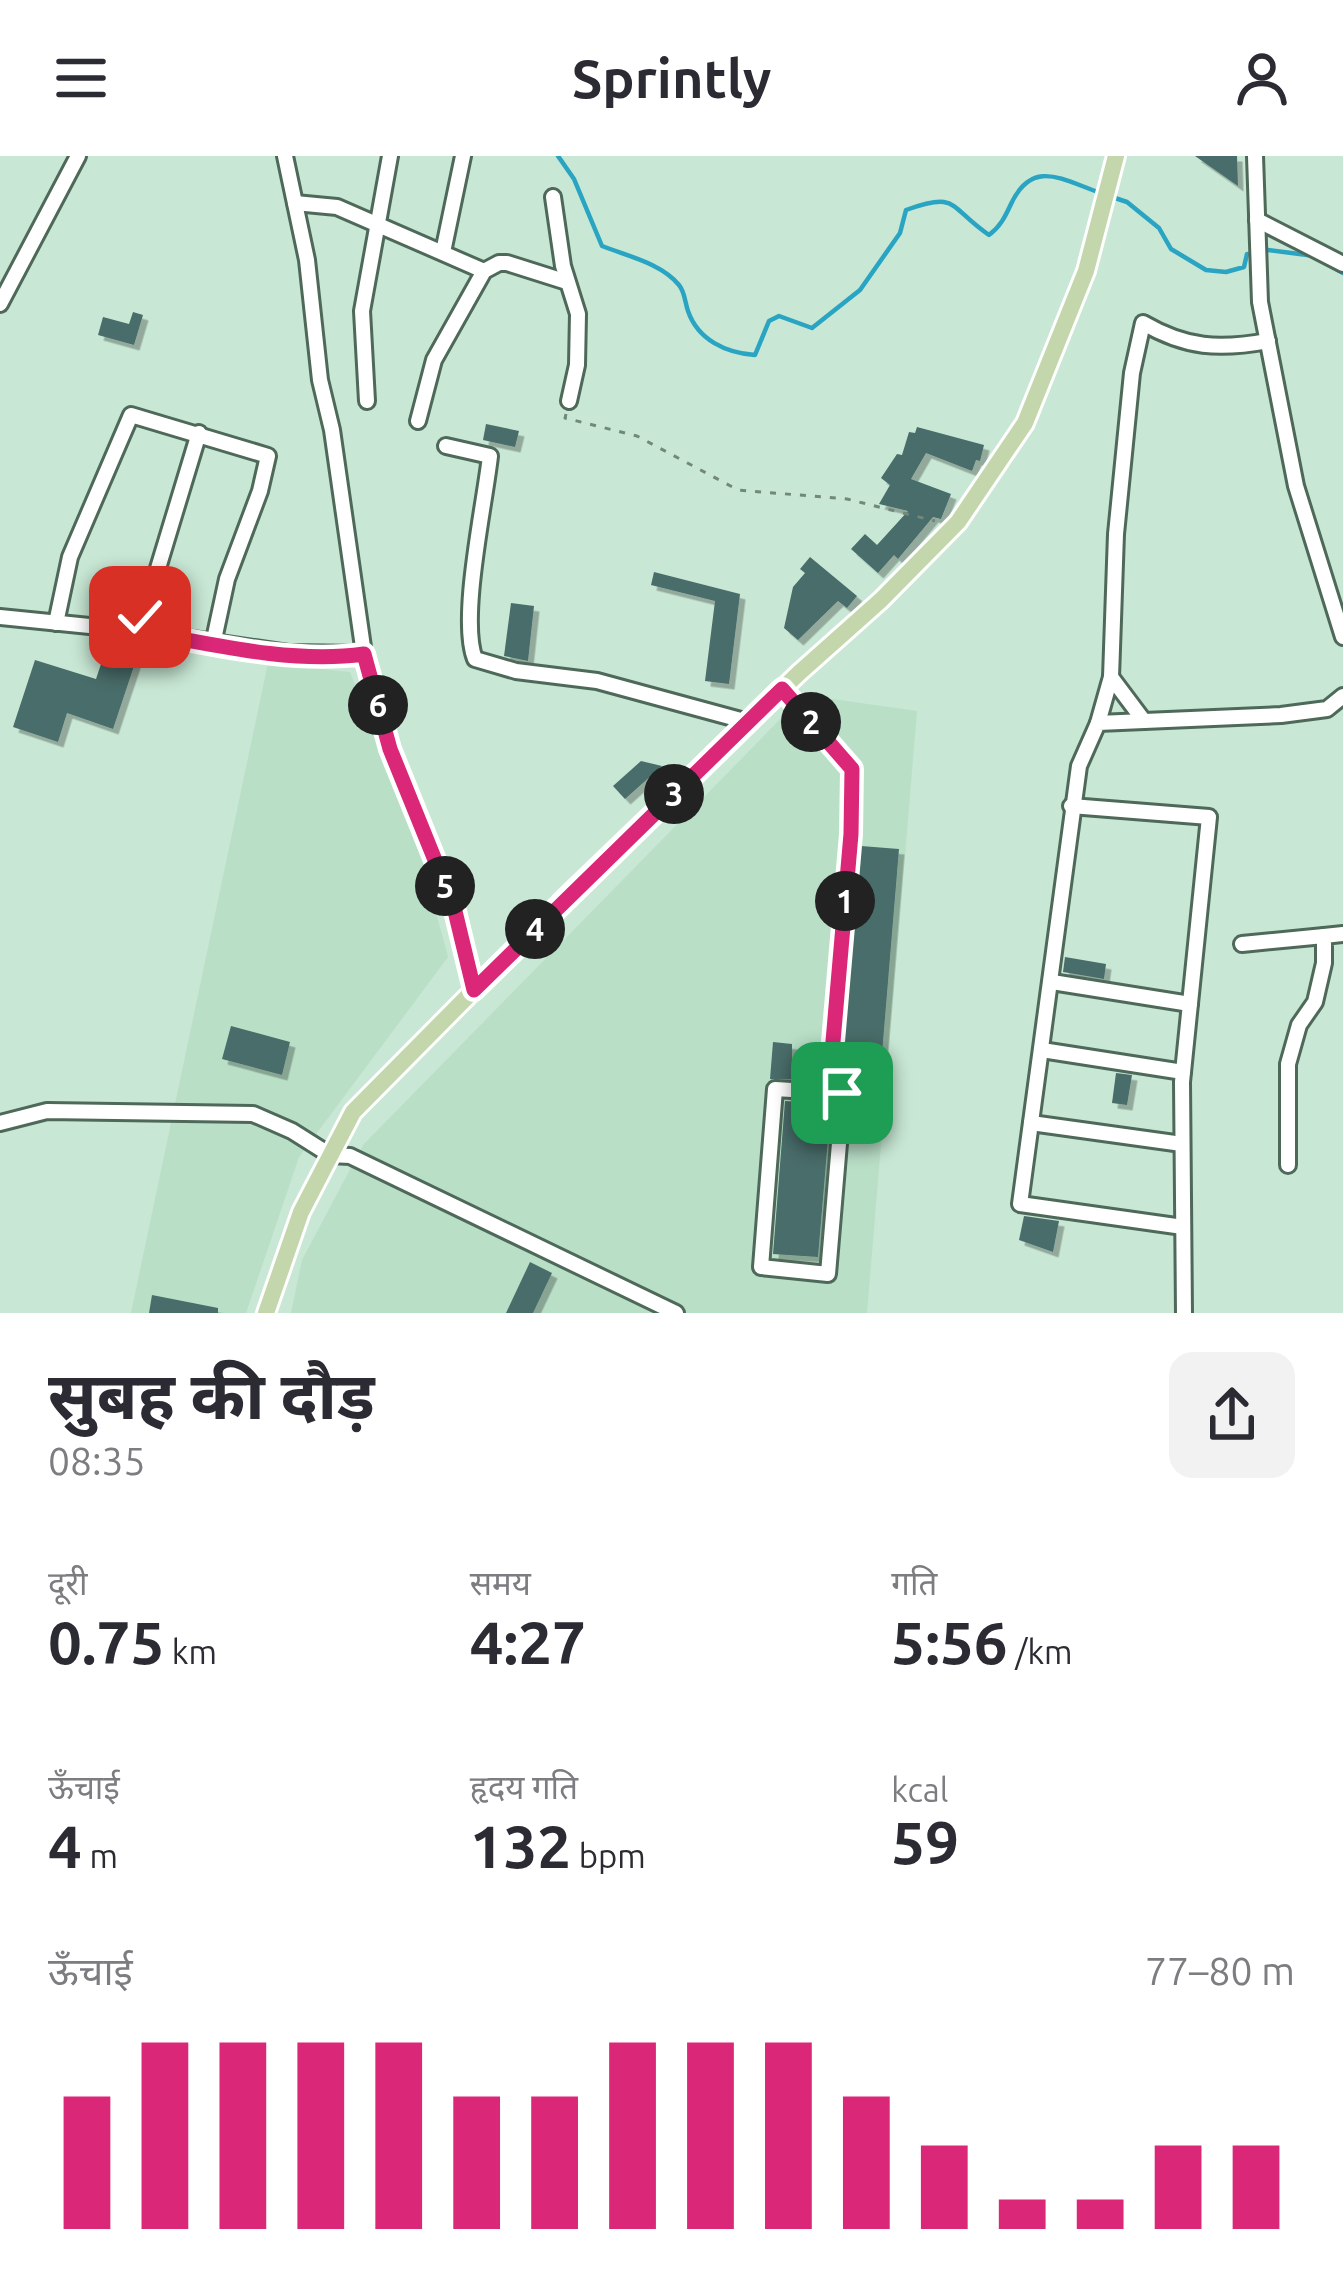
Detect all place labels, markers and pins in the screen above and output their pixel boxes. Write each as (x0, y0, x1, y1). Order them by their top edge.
pin (89, 566, 191, 668)
pin: 6 (348, 675, 408, 735)
pin: 2 (781, 692, 841, 752)
pin: 3 (644, 764, 704, 824)
pin: 5 (415, 856, 475, 916)
pin: 1 (815, 871, 875, 931)
pin: 4 (505, 899, 565, 959)
pin (791, 1042, 893, 1144)

